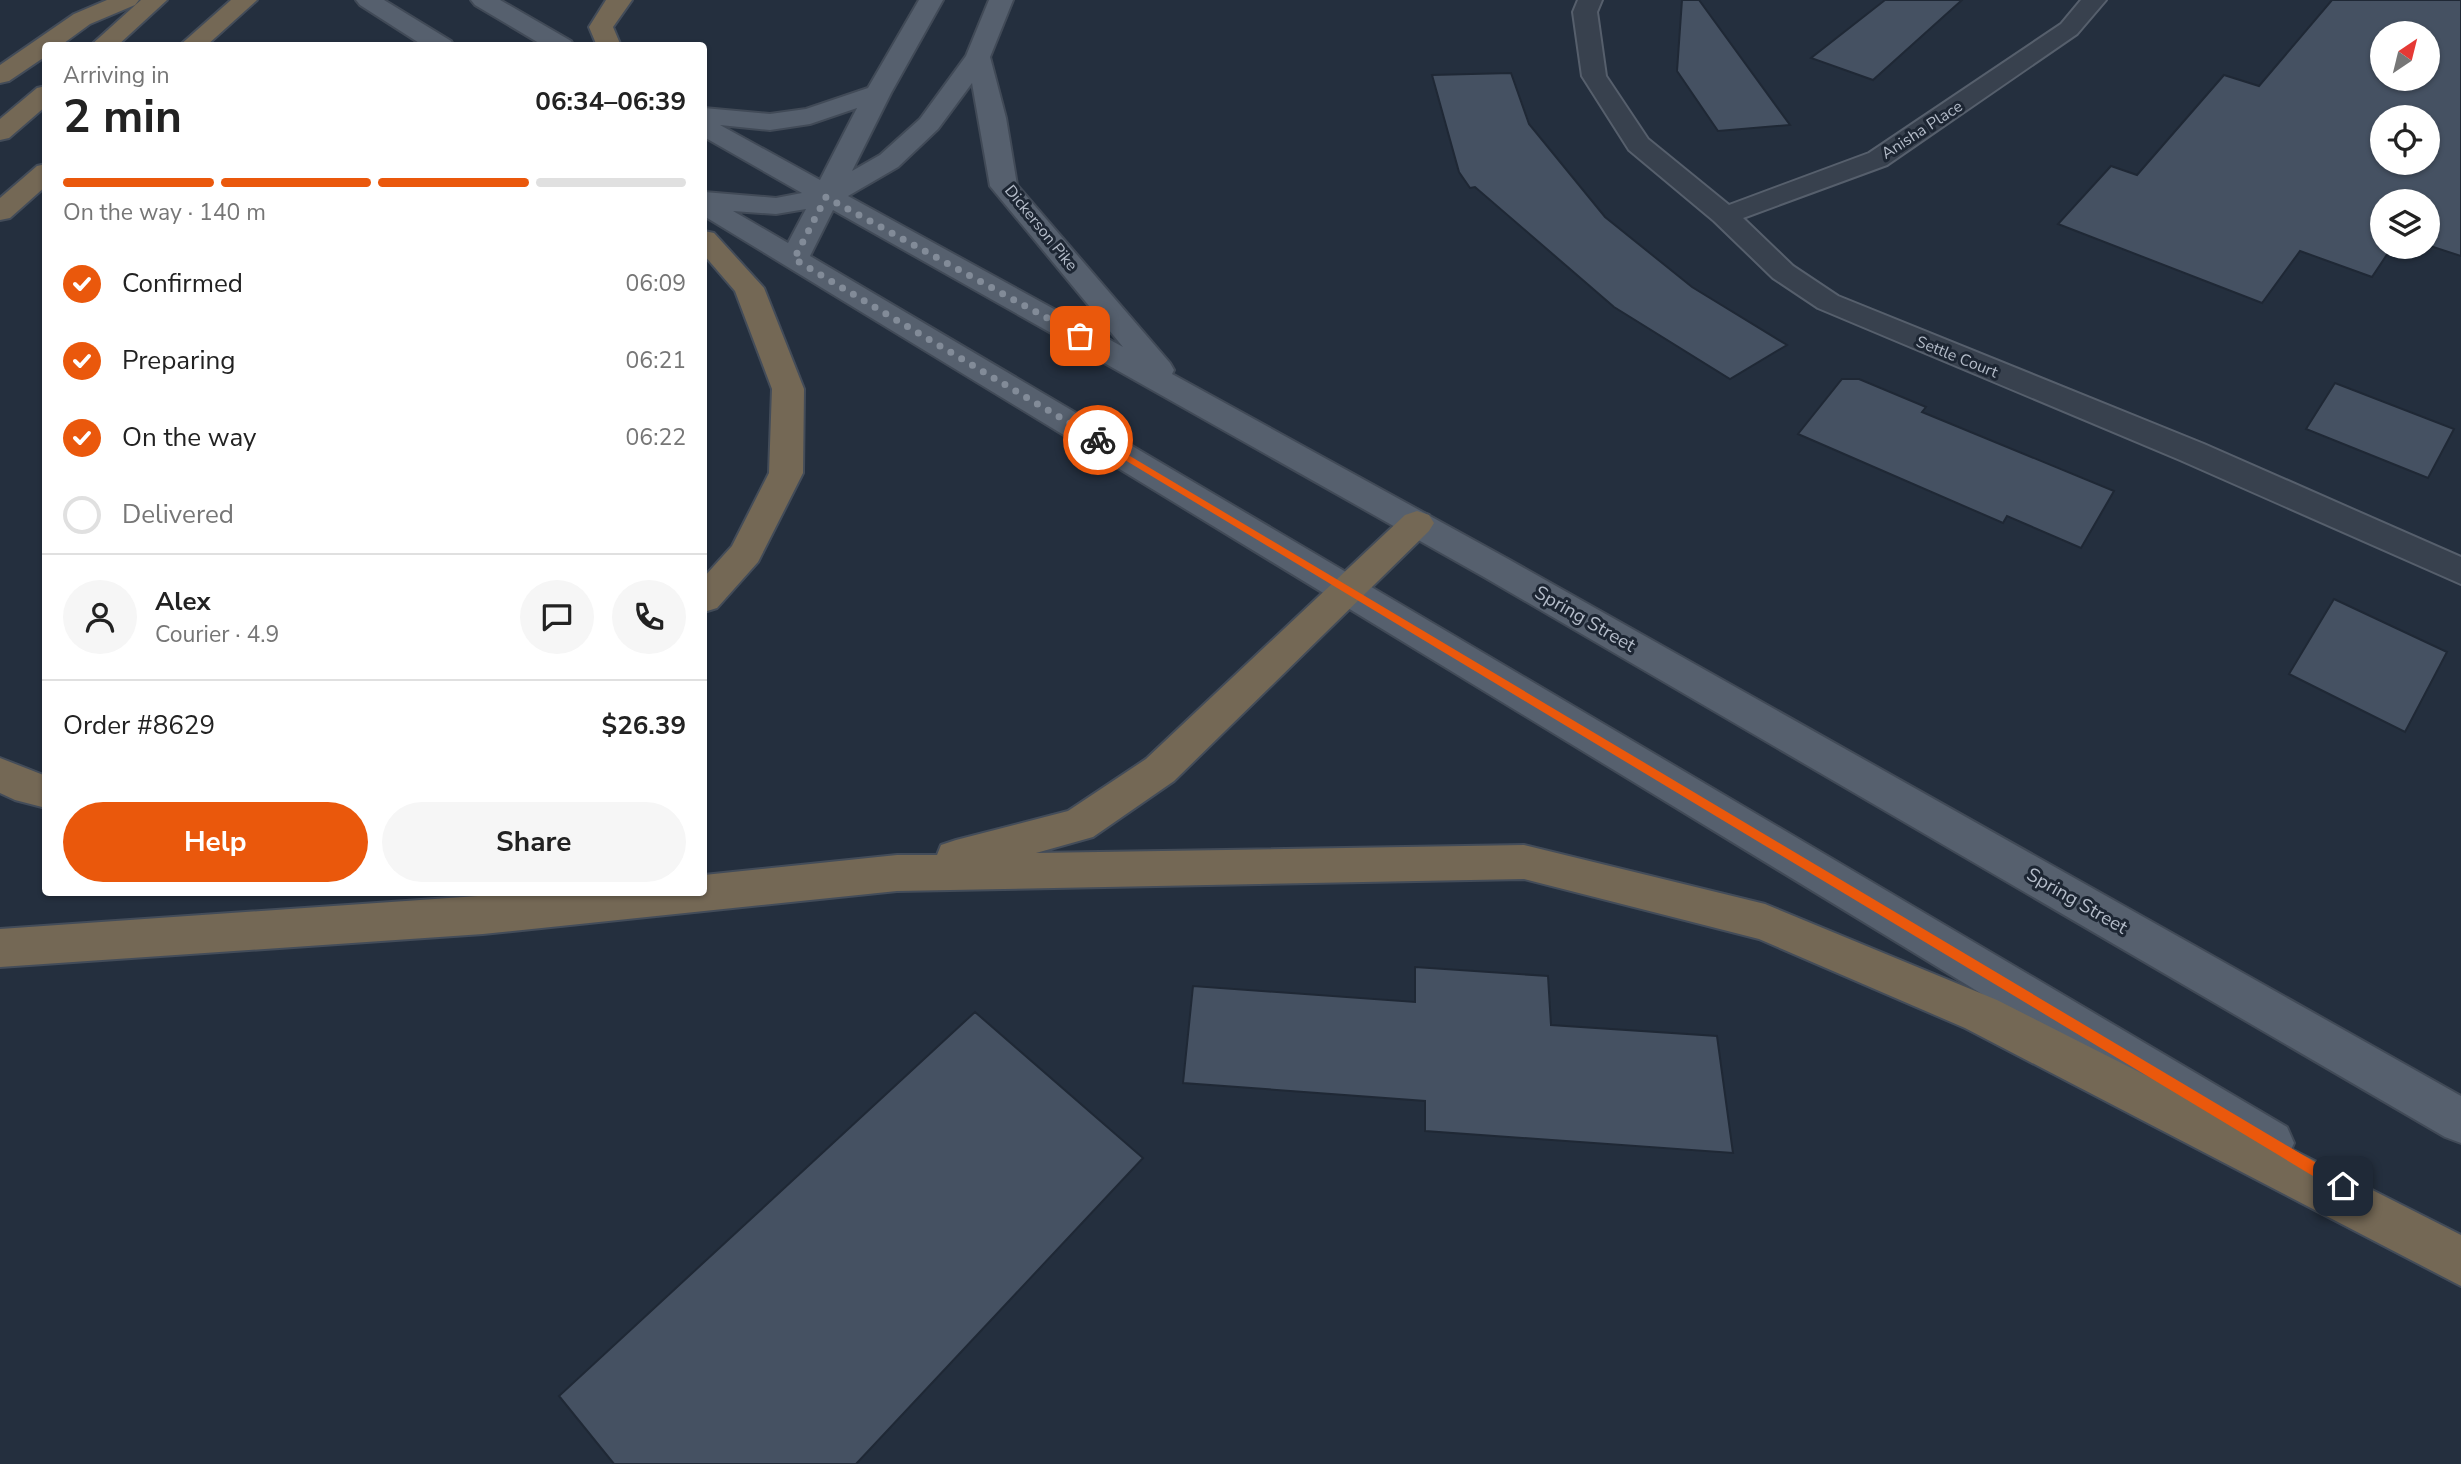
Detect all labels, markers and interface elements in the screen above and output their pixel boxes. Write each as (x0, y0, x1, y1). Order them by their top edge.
north arrow (2370, 21, 2440, 91)
map controls (2370, 21, 2440, 259)
text: Arriving in (63, 60, 170, 91)
text: 06:34–06:39 (535, 84, 686, 119)
text: 2 min (63, 85, 182, 148)
street label: Anisha Place (1877, 95, 1967, 165)
button: locate (2370, 105, 2440, 175)
street label: Dickerson Pike (999, 180, 1083, 276)
button: layers (2370, 189, 2440, 259)
text: On the way · 140 m (63, 197, 266, 228)
icon: check (63, 265, 101, 303)
text: Confirmed (122, 266, 243, 301)
text: 06:09 (626, 268, 686, 299)
pin (1050, 306, 1110, 366)
icon: bag (1061, 317, 1099, 355)
street label: Settle Court (1913, 331, 2002, 384)
icon: check (63, 342, 101, 380)
text: Preparing (122, 343, 235, 378)
text: 06:21 (626, 345, 686, 376)
courier (1063, 405, 1133, 475)
icon: check (63, 419, 101, 457)
text: On the way (122, 420, 256, 455)
icon: bike (1079, 421, 1117, 459)
text: 06:22 (626, 422, 686, 453)
text: Delivered (122, 497, 234, 532)
button: person (63, 580, 137, 654)
button: chat (520, 580, 594, 654)
button: phone (612, 580, 686, 654)
street label: Spring Street (1530, 580, 1641, 659)
text: Alex (155, 584, 211, 619)
text: Courier · 4.9 (155, 619, 279, 650)
text: Order #8629 (63, 708, 215, 743)
text: $26.39 (602, 708, 686, 743)
button: Help (63, 802, 368, 882)
button: Share (382, 802, 686, 882)
street label: Spring Street (2022, 862, 2133, 941)
pin (2313, 1156, 2373, 1216)
icon: home (2324, 1167, 2362, 1205)

